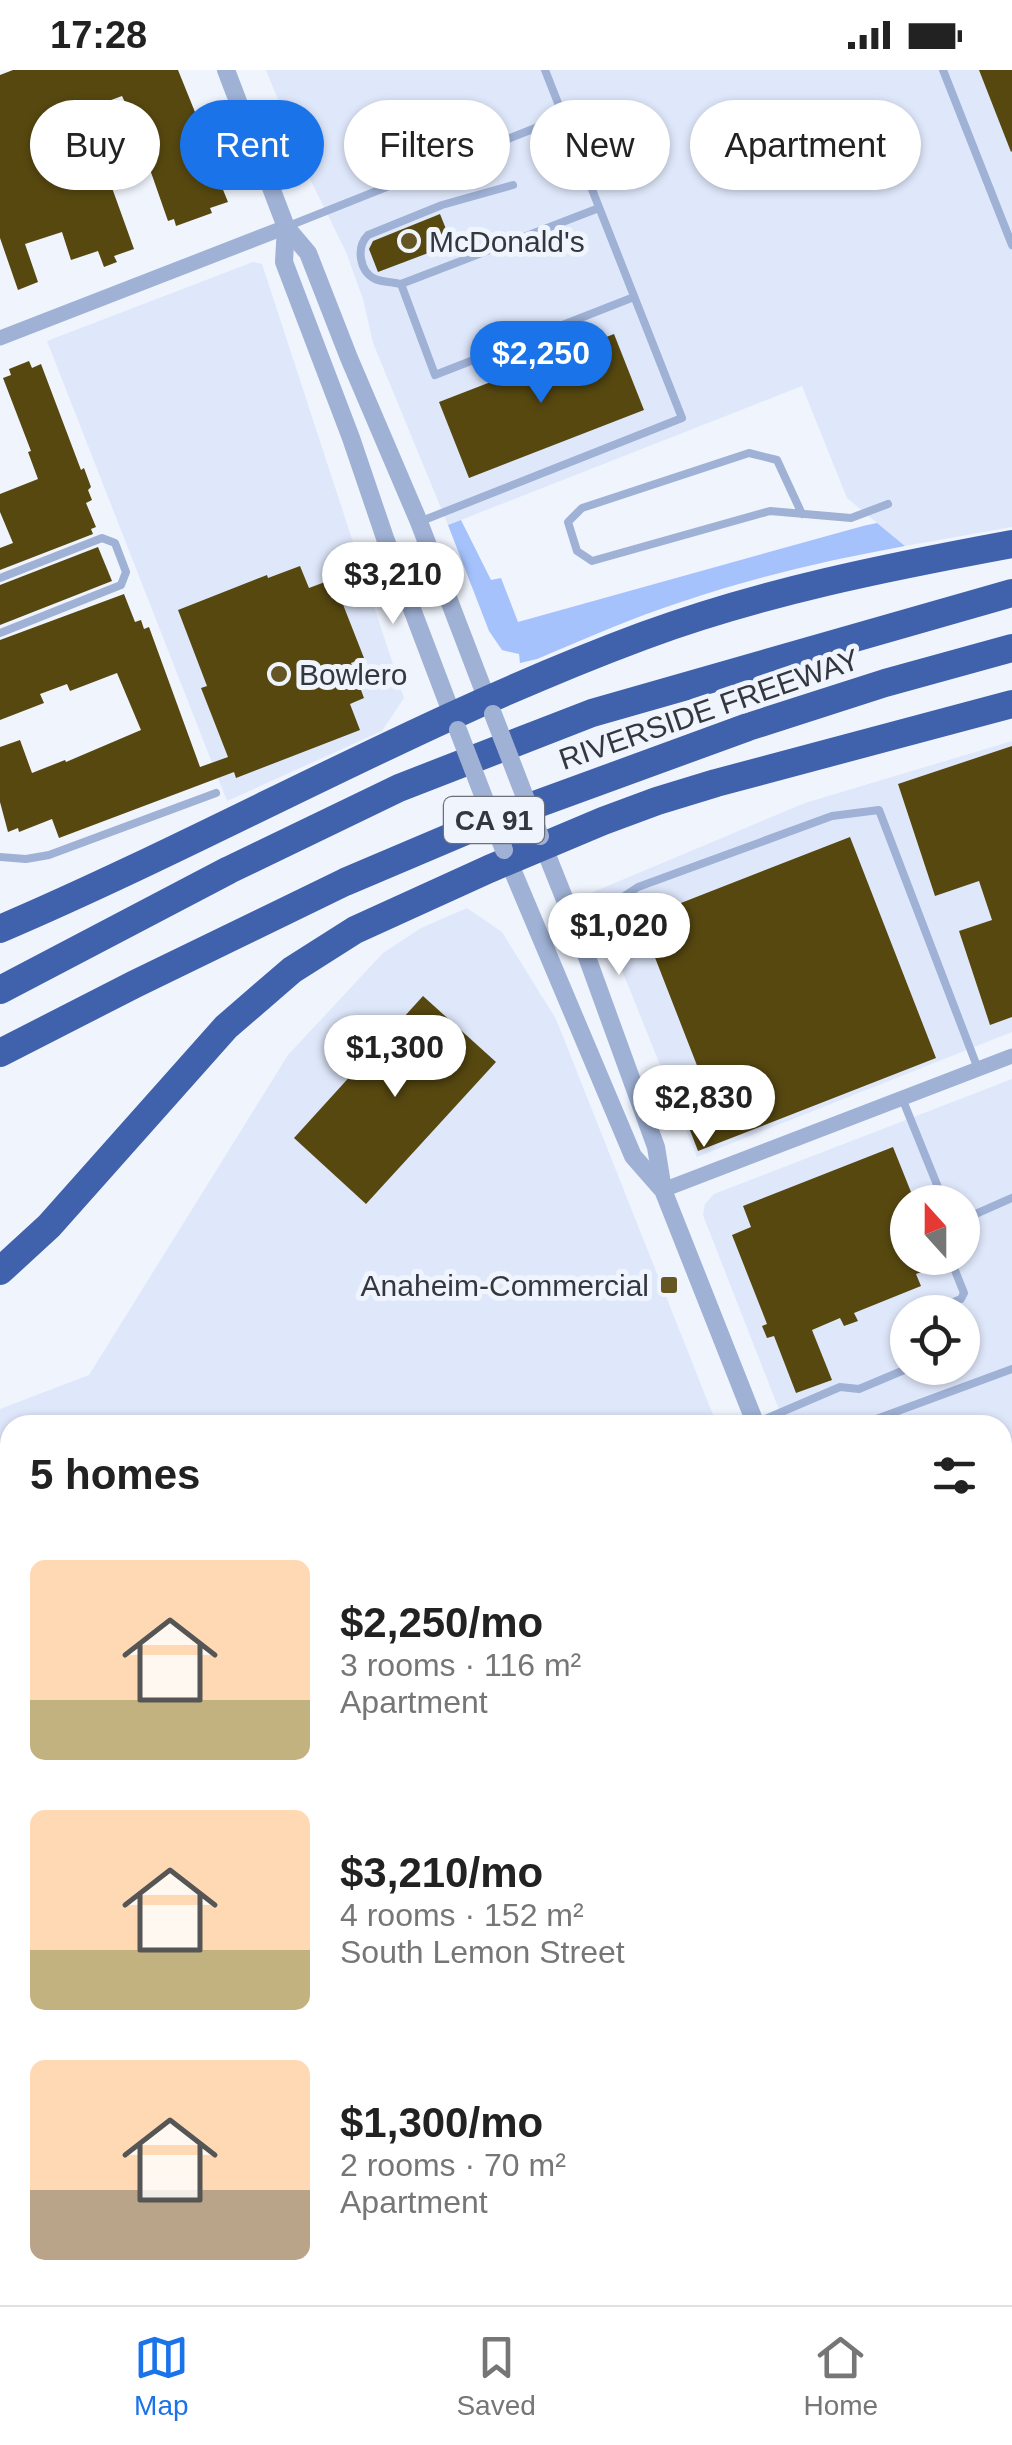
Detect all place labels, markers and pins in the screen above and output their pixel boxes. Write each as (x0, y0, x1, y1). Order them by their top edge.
place label: McDonald's (429, 225, 585, 258)
marker: McDonald's (398, 230, 420, 252)
pin: $2,250 (460, 321, 622, 406)
pin: $3,210 (312, 542, 474, 627)
place label: Bowlero (299, 658, 407, 691)
marker: Bowlero (268, 663, 290, 685)
pin: $1,020 (538, 893, 700, 978)
pin: $1,300 (314, 1015, 476, 1100)
pin: $2,830 (623, 1065, 785, 1150)
place label: Anaheim-Commercial (361, 1269, 649, 1302)
marker: Anaheim-Commercial (658, 1274, 680, 1296)

